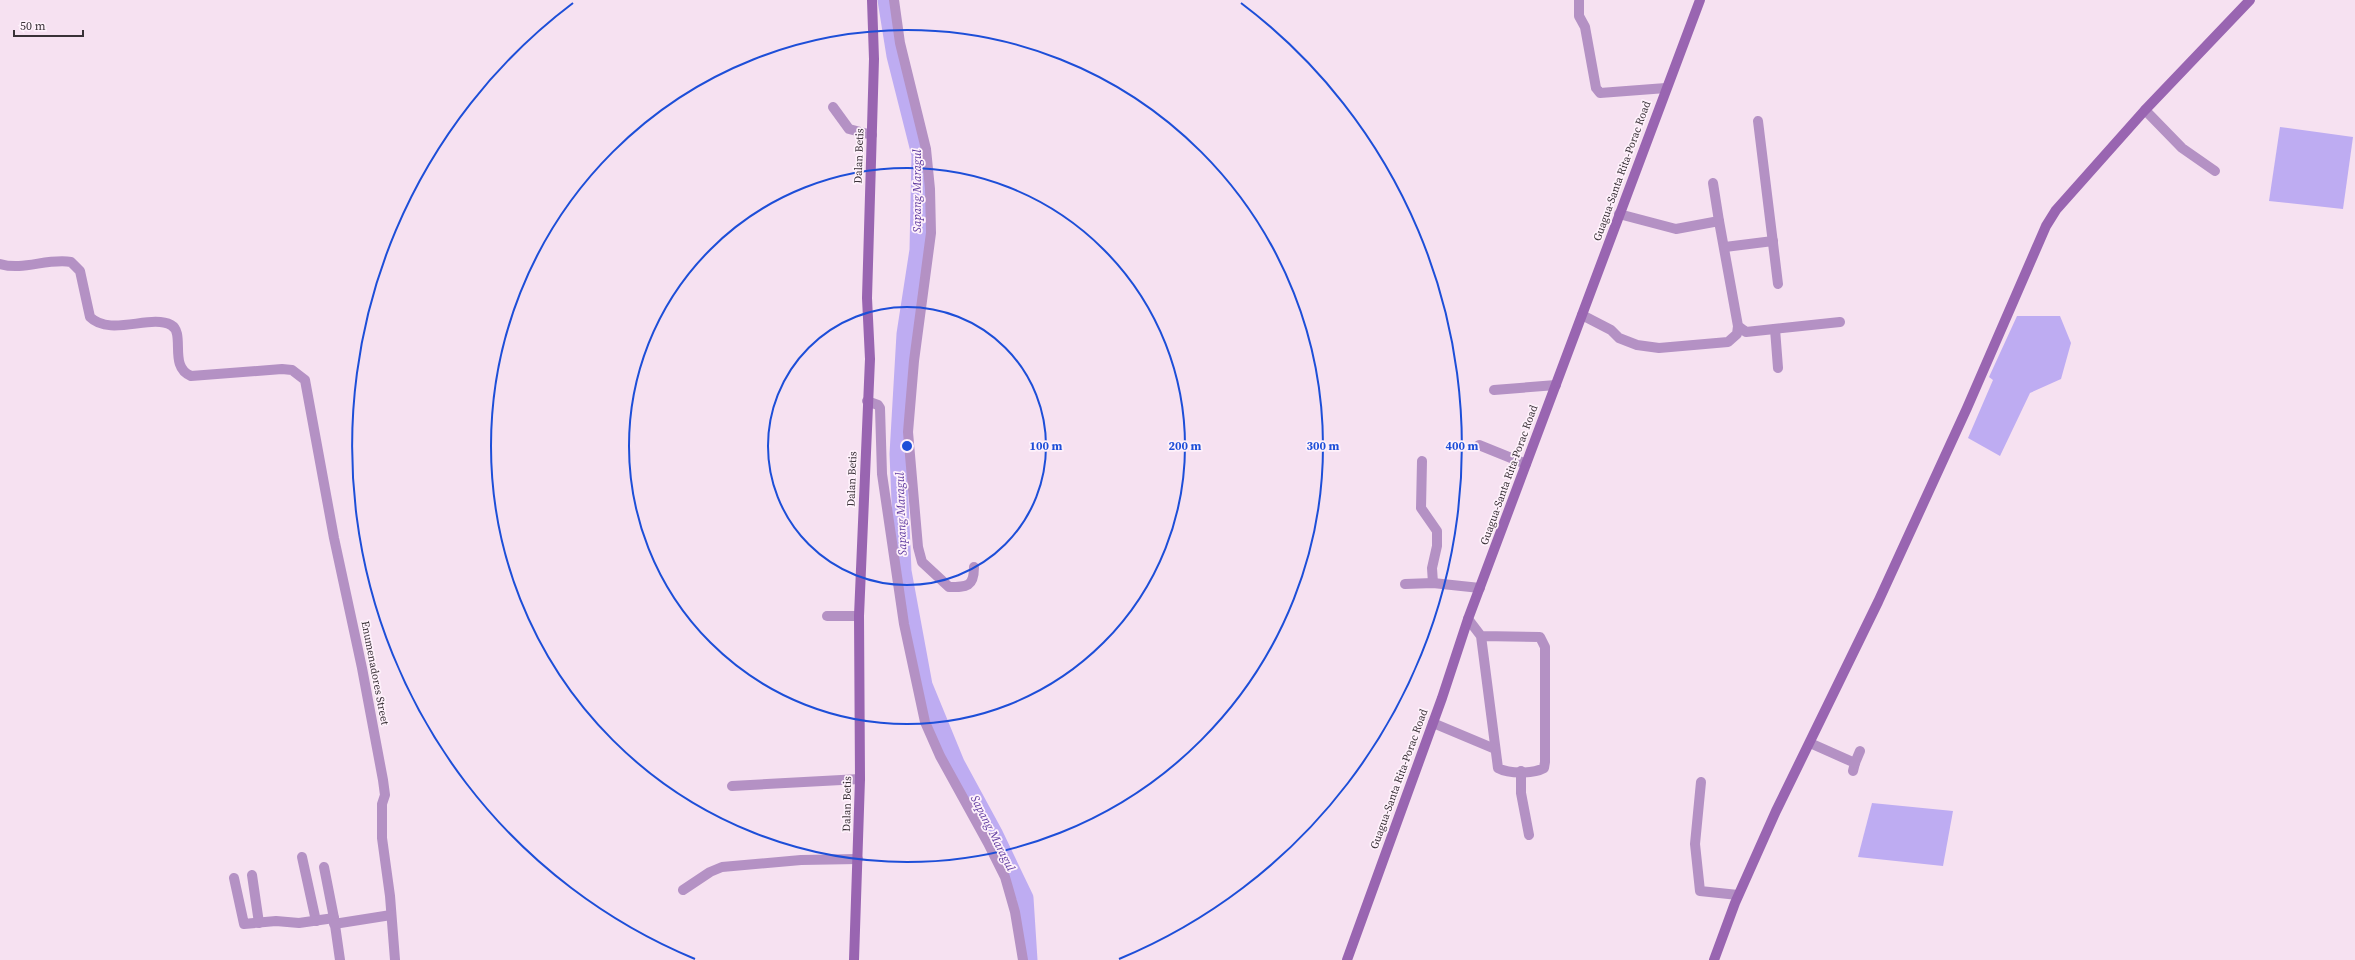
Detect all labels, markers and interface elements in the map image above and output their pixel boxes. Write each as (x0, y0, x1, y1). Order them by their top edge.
scale bar (14, 12, 83, 38)
text: 50 m (20, 18, 46, 34)
street label: Guagua-Santa Rita-Porac Road (1590, 98, 1655, 243)
street label: Dalan Betis (851, 128, 867, 184)
water label: Sapang Maragul (909, 149, 925, 233)
street label: Guagua-Santa Rita-Porac Road (1477, 402, 1542, 547)
text: 100 m (1030, 438, 1063, 454)
text: 200 m (1169, 438, 1202, 454)
text: 300 m (1307, 438, 1340, 454)
text: 400 m (1446, 438, 1479, 454)
centre of rings (900, 439, 914, 453)
street label: Dalan Betis (844, 451, 860, 507)
water label: Sapang Maragul (892, 471, 910, 556)
street label: Enumenadores Street (358, 620, 393, 727)
street label: Guagua-Santa Rita-Porac Road (1367, 706, 1432, 851)
street label: Dalan Betis (839, 776, 855, 832)
water label: Sapang Maragul (967, 792, 1019, 874)

